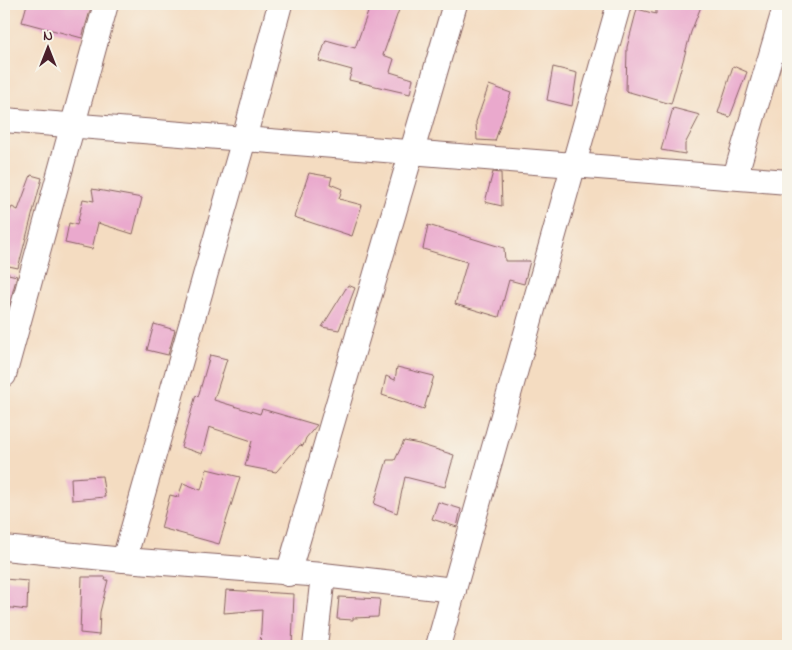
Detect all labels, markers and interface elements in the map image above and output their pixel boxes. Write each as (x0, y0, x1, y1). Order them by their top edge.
north arrow (22, 22, 72, 72)
text: N (43, 26, 53, 47)

